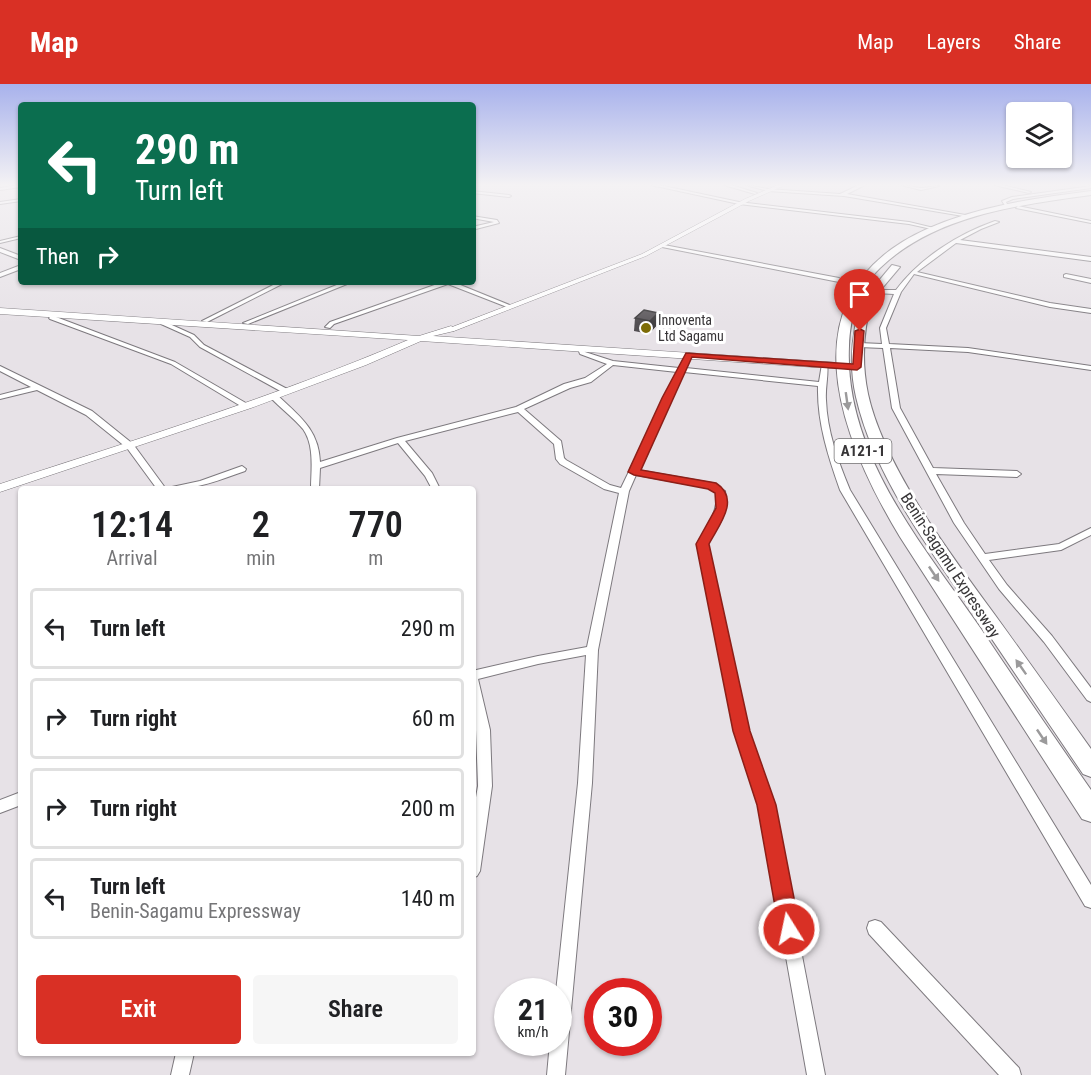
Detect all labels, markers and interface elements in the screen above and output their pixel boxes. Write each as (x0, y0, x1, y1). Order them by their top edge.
text: Map (30, 26, 78, 59)
text: Map (857, 30, 894, 54)
text: Layers (927, 30, 981, 54)
text: Share (1014, 30, 1061, 54)
map controls (1006, 102, 1072, 168)
button: layers (1006, 102, 1072, 168)
text: 290 m (135, 125, 240, 174)
icon: left (36, 126, 114, 204)
text: Turn left (135, 175, 224, 207)
icon: right (91, 240, 124, 273)
text: Then (36, 244, 79, 269)
pin (834, 269, 885, 331)
icon: arrive (843, 278, 876, 311)
place label: Innoventa Ltd Sagamu (658, 312, 724, 344)
marker: Innoventa Ltd Sagamu (639, 321, 653, 335)
one-way arrow (843, 392, 852, 411)
road number: A121-1 (834, 439, 892, 463)
street label: Benin-Sagamu Expressway (897, 489, 1005, 641)
text: 12:14 (91, 504, 173, 546)
text: 2 (252, 504, 270, 546)
text: 770 (349, 504, 403, 546)
text: Arrival (107, 546, 158, 570)
text: min (246, 546, 275, 570)
text: m (368, 546, 383, 570)
one-way arrow (928, 566, 939, 583)
icon: left (39, 612, 72, 645)
text: Turn left (90, 616, 165, 641)
text: 290 m (401, 616, 455, 641)
one-way arrow (1015, 660, 1027, 676)
icon: right (39, 702, 72, 735)
text: Turn right (90, 706, 177, 731)
text: 60 m (412, 706, 455, 731)
one-way arrow (1036, 728, 1048, 744)
icon: right (39, 792, 72, 825)
text: Turn right (90, 796, 177, 821)
text: 200 m (401, 796, 455, 821)
text: Turn left (90, 874, 165, 899)
icon: left (39, 882, 72, 915)
text: 140 m (401, 886, 455, 911)
position arrow (757, 897, 821, 961)
text: Benin-Sagamu Expressway (90, 899, 301, 923)
button: Exit (36, 975, 241, 1044)
button: Share (253, 975, 458, 1044)
speed limit sign: 30 (584, 978, 662, 1056)
text: 21 (518, 992, 548, 1027)
text: km/h (518, 1023, 548, 1041)

